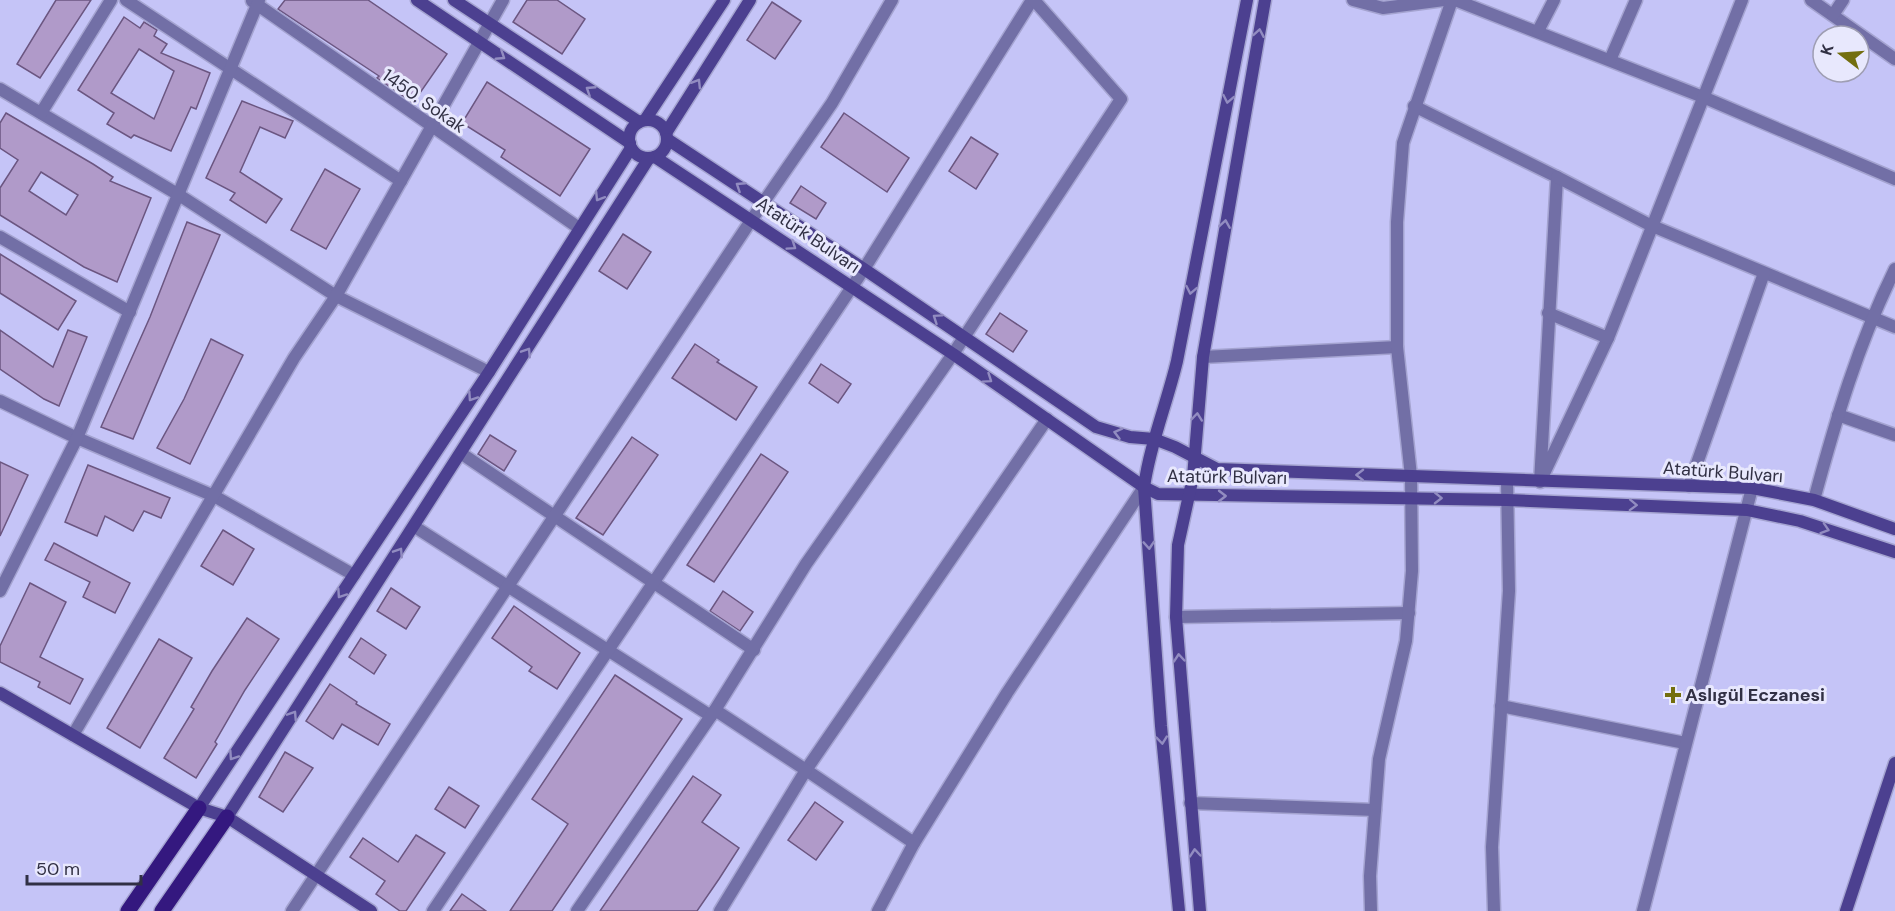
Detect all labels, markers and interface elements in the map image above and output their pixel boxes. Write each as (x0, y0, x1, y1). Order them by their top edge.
north arrow (1811, 24, 1871, 84)
one-way arrow (1252, 28, 1265, 38)
text: K (1816, 41, 1839, 58)
one-way arrow (494, 49, 505, 60)
street label: 1450. Sokak (378, 64, 470, 138)
one-way arrow (689, 79, 701, 89)
one-way arrow (586, 86, 597, 97)
one-way arrow (1222, 93, 1235, 103)
one-way arrow (736, 182, 747, 193)
one-way arrow (595, 190, 606, 201)
street label: Atatürk Bulvarı (751, 191, 865, 279)
one-way arrow (1218, 220, 1230, 229)
one-way arrow (785, 239, 796, 250)
one-way arrow (1185, 285, 1198, 295)
one-way arrow (933, 314, 944, 325)
one-way arrow (520, 348, 531, 359)
one-way arrow (982, 372, 993, 383)
one-way arrow (468, 391, 480, 401)
one-way arrow (1190, 413, 1203, 422)
one-way arrow (1113, 428, 1123, 441)
street label: Atatürk Bulvarı (1662, 456, 1784, 488)
street label: Atatürk Bulvarı (1167, 464, 1287, 490)
one-way arrow (1355, 469, 1364, 481)
one-way arrow (1217, 490, 1226, 502)
one-way arrow (1433, 492, 1442, 504)
one-way arrow (1628, 498, 1637, 511)
one-way arrow (1819, 522, 1830, 535)
one-way arrow (1142, 541, 1155, 550)
one-way arrow (391, 548, 403, 558)
one-way arrow (337, 588, 348, 599)
one-way arrow (1173, 654, 1186, 663)
place label: Aslıgül Eczanesi (1685, 683, 1825, 707)
marker: Aslıgül Eczanesi (1666, 688, 1680, 702)
one-way arrow (286, 711, 297, 722)
one-way arrow (1155, 735, 1168, 745)
one-way arrow (229, 750, 240, 761)
scale bar (27, 848, 141, 886)
one-way arrow (1189, 848, 1202, 857)
text: 50 m (36, 857, 80, 881)

